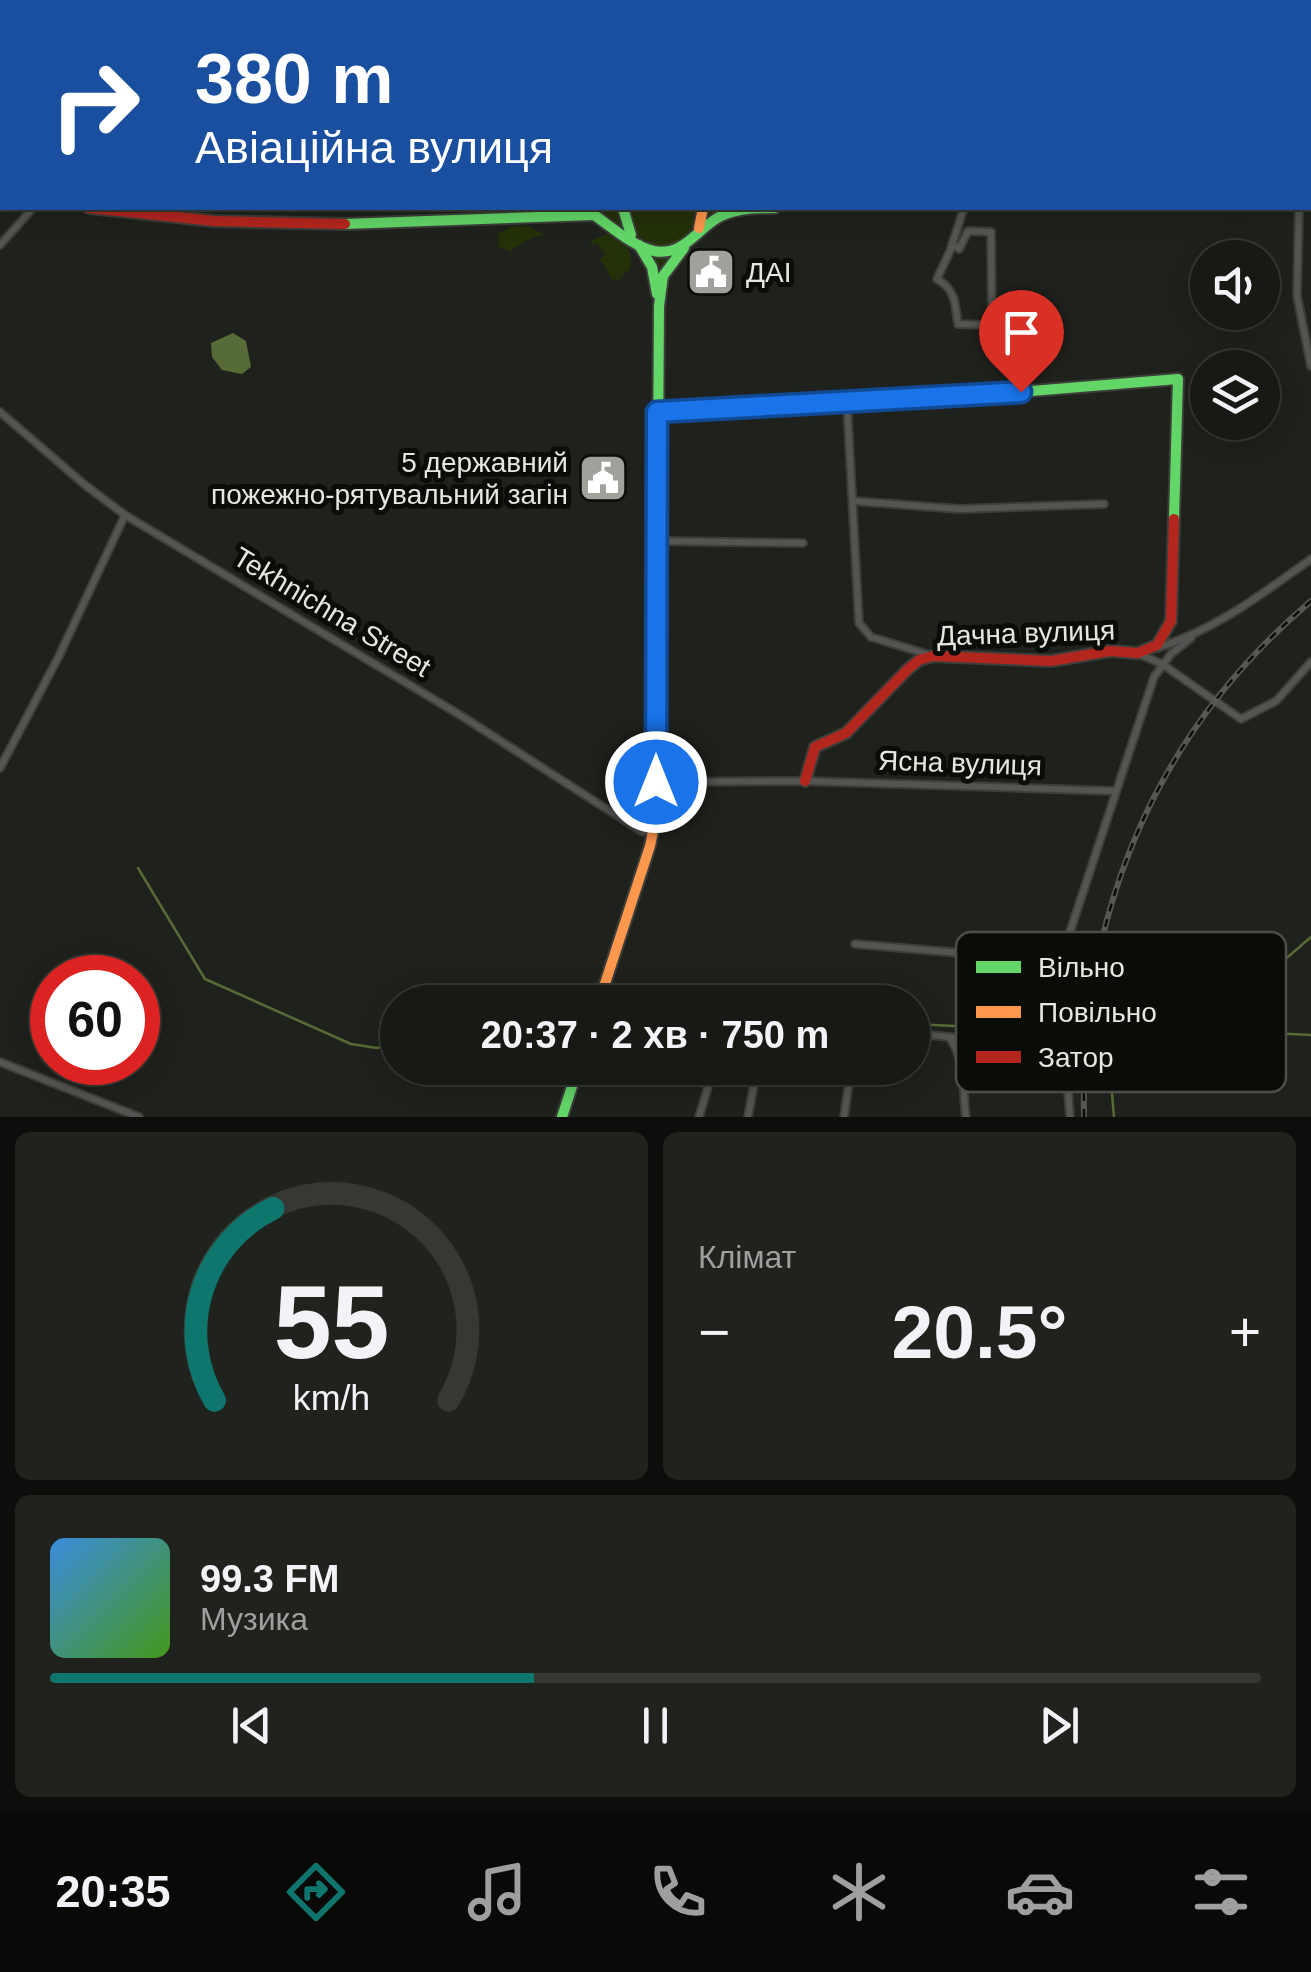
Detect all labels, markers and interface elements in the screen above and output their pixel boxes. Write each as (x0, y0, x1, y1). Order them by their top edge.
icon: right (30, 40, 160, 170)
text: 380 m (195, 40, 393, 118)
text: Авіаційна вулиця (195, 122, 553, 173)
map controls (1190, 240, 1280, 440)
button: sound (1190, 240, 1280, 330)
public building icon: ДАІ (685, 246, 737, 298)
place label: ДАІ (746, 257, 791, 288)
pin (979, 290, 1064, 393)
icon: arrive (994, 305, 1049, 360)
button: layers (1190, 350, 1280, 440)
place label: 5 державний пожежно-рятувальний загін (211, 447, 568, 510)
public building icon: 5 державний пожежно-рятувальний загін (577, 452, 629, 504)
street label: Tekhnichna Street (228, 541, 436, 683)
street label: Дачна вулиця (936, 614, 1116, 652)
position arrow (604, 730, 708, 834)
street label: Ясна вулиця (878, 745, 1042, 781)
legend (956, 932, 1286, 1092)
text: Вільно (1038, 952, 1125, 983)
speed limit sign: 60 (30, 955, 160, 1085)
text: Повільно (1038, 997, 1157, 1028)
text: 20:37 · 2 хв · 750 m (481, 1014, 829, 1056)
text: Затор (1038, 1042, 1114, 1073)
text: Клімат (698, 1239, 796, 1275)
text: 55 (274, 1264, 389, 1380)
text: 20.5° (892, 1290, 1067, 1374)
text: − (698, 1301, 730, 1363)
text: + (1229, 1301, 1261, 1363)
text: km/h (293, 1378, 370, 1418)
text: 99.3 FM (200, 1558, 339, 1600)
text: Музика (200, 1601, 308, 1637)
icon: previous (224, 1698, 279, 1753)
icon: pause (628, 1698, 683, 1753)
icon: next (1032, 1698, 1087, 1753)
icon: directions (281, 1857, 351, 1927)
icon: music (462, 1857, 532, 1927)
icon: phone (643, 1857, 713, 1927)
icon: climate (824, 1857, 894, 1927)
icon: car (1005, 1857, 1075, 1927)
icon: filters (1186, 1857, 1256, 1927)
text: 20:35 (55, 1866, 171, 1917)

